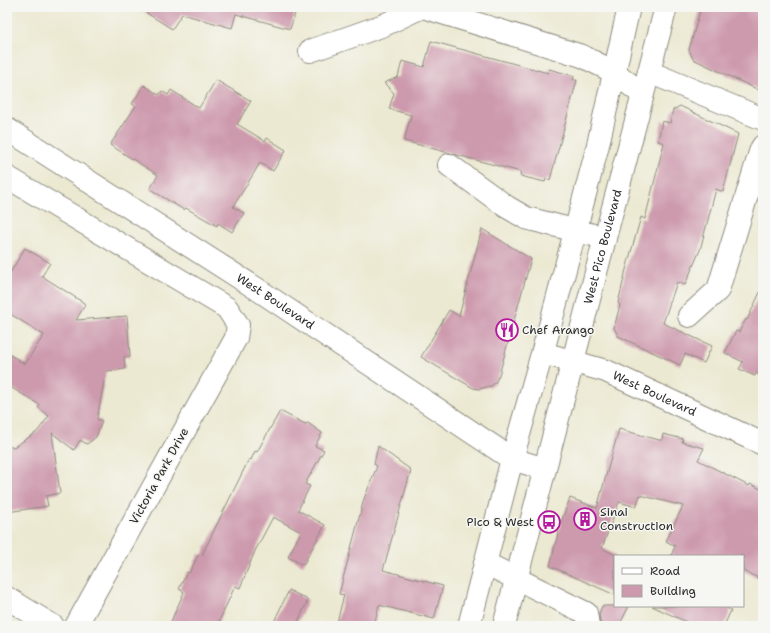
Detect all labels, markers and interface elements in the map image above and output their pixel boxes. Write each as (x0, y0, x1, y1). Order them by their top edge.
street label: West Pico Boulevard (580, 187, 626, 306)
street label: West Boulevard (233, 270, 318, 333)
restaurant icon: Chef Arango (494, 317, 520, 343)
place label: Chef Arango (522, 322, 594, 338)
street label: West Boulevard (610, 367, 699, 420)
street label: Victoria Park Drive (126, 425, 192, 527)
place label: Sinai Construction (600, 504, 673, 534)
building icon: Sinai Construction (572, 506, 598, 532)
bus stop icon: Pico & West (536, 509, 562, 535)
place label: Pico & West (467, 514, 534, 530)
legend (614, 555, 744, 607)
text: Road (650, 563, 681, 579)
text: Building (650, 583, 696, 599)

